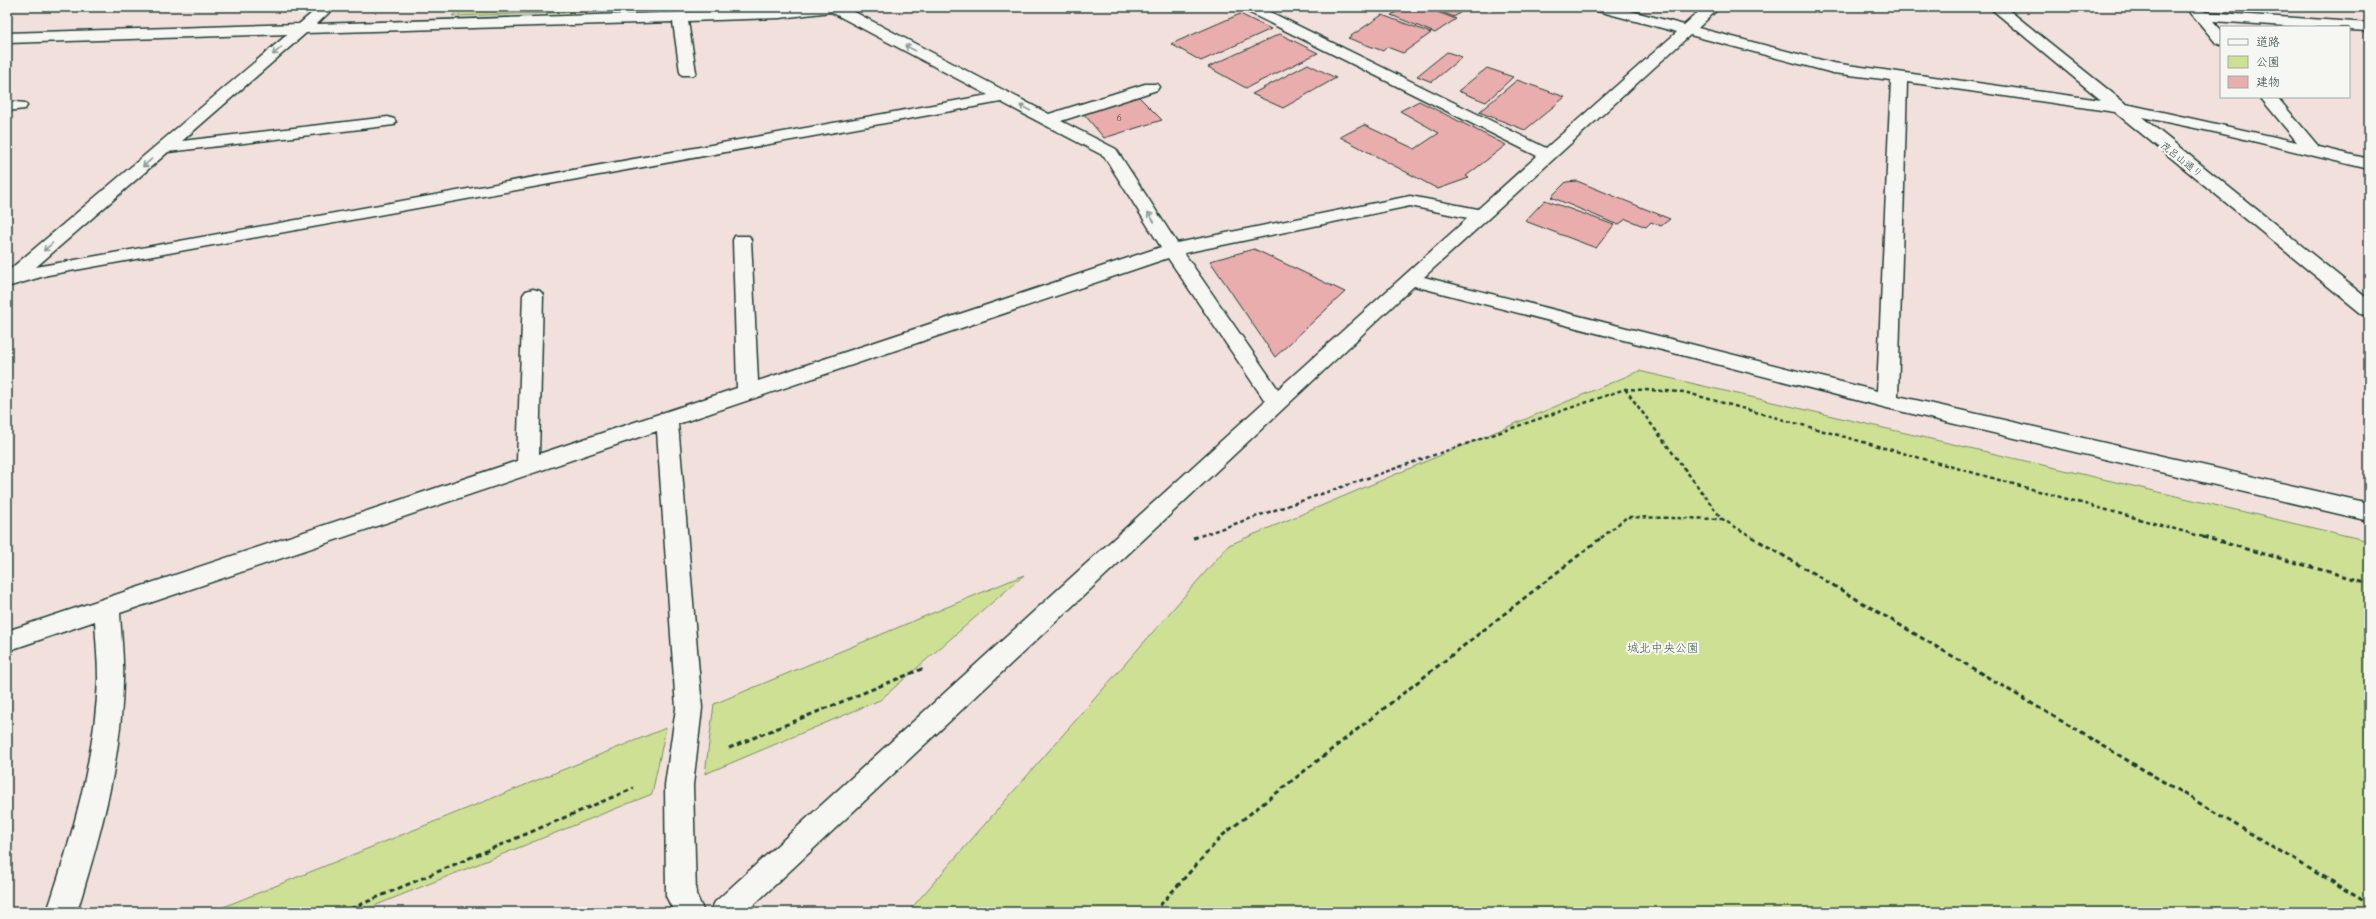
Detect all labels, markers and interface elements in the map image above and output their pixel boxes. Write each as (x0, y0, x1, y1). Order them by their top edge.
legend (2220, 26, 2350, 98)
text: 道路 (2256, 34, 2280, 49)
one-way arrow (904, 44, 916, 51)
one-way arrow (272, 46, 283, 55)
text: 公園 (2256, 54, 2280, 69)
text: 建物 (2256, 74, 2280, 89)
one-way arrow (1019, 104, 1031, 112)
house number: 6 (1116, 112, 1122, 123)
street label: 茂呂山通り (2158, 139, 2205, 180)
one-way arrow (141, 158, 152, 167)
one-way arrow (1147, 212, 1155, 223)
one-way arrow (43, 243, 53, 252)
park label: 城北中央公園 (1627, 640, 1699, 655)

